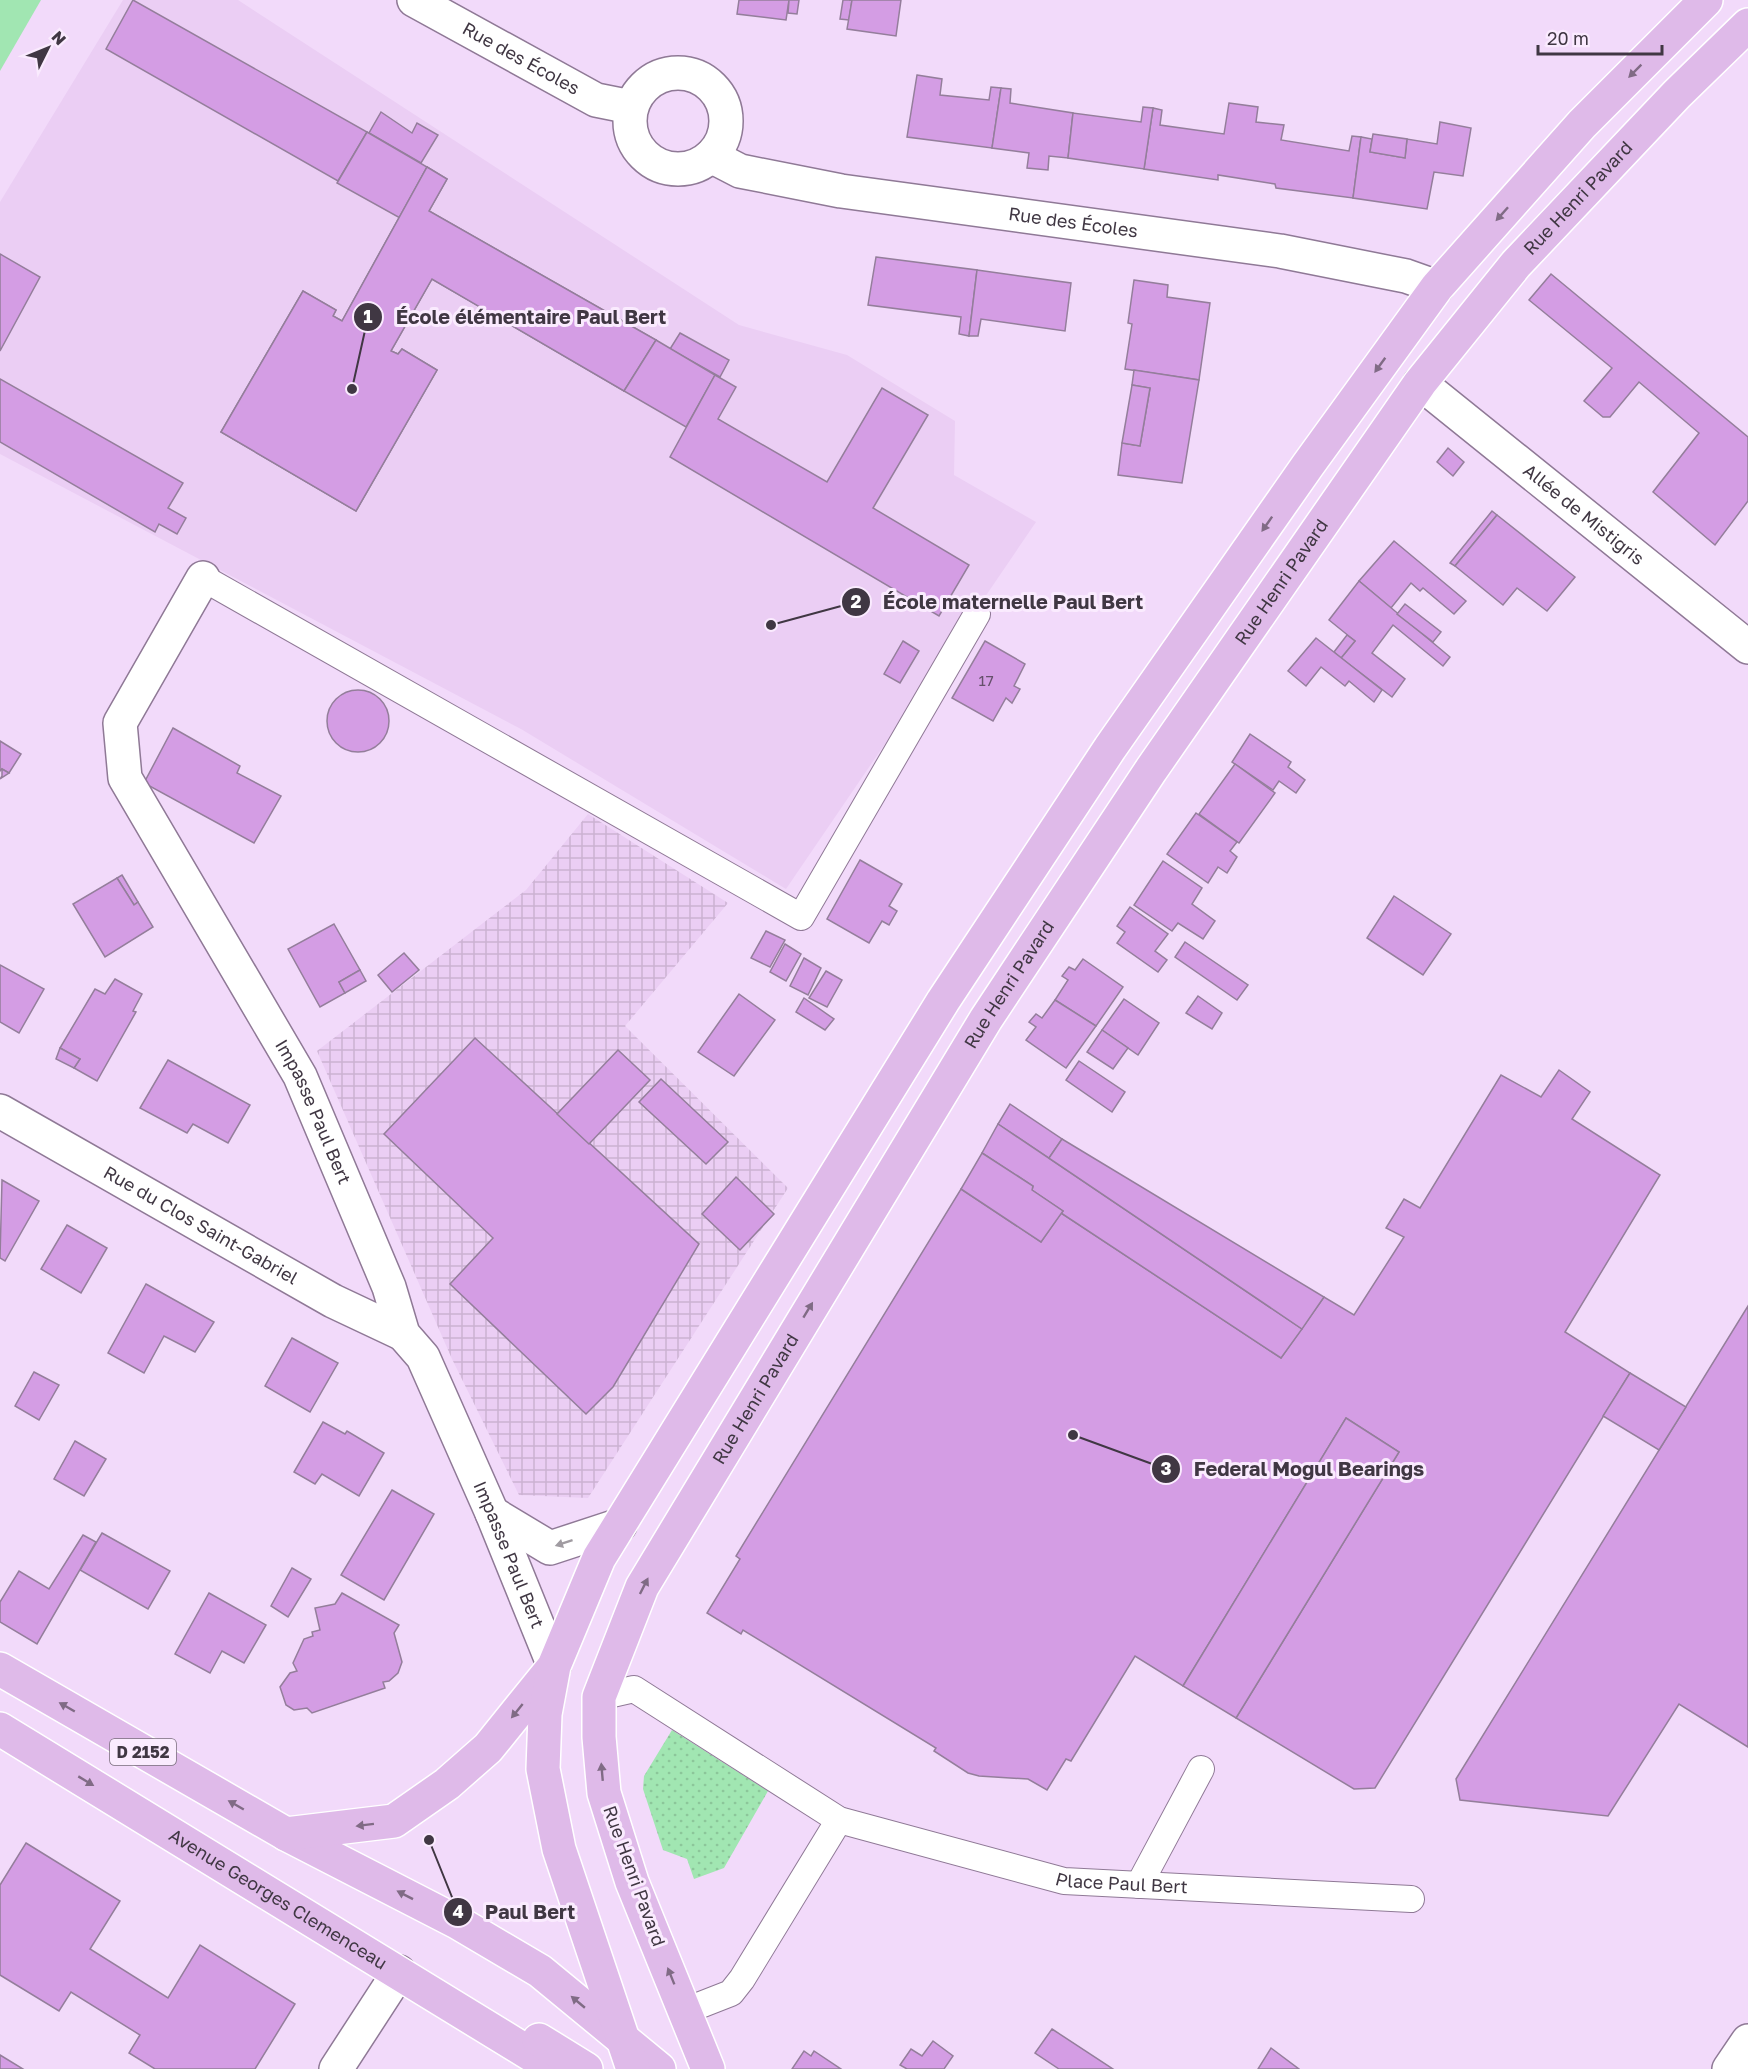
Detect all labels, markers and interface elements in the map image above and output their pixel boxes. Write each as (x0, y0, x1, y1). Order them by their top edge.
street label: Rue des Écoles (459, 17, 584, 99)
north arrow (18, 18, 78, 78)
scale bar (1538, 18, 1662, 56)
text: N (48, 26, 70, 49)
text: 20 m (1547, 27, 1589, 49)
one-way arrow (1628, 64, 1643, 78)
street label: Rue Henri Pavard (1519, 136, 1637, 259)
street label: Rue des Écoles (1007, 202, 1139, 241)
one-way arrow (1495, 206, 1509, 221)
callout: École élémentaire Paul Bert (353, 298, 678, 336)
text: École élémentaire Paul Bert (396, 304, 666, 328)
text: 1 (363, 305, 373, 327)
one-way arrow (1374, 357, 1386, 373)
street label: Allée de Mistigris (1519, 459, 1649, 569)
street label: Rue Henri Pavard (1229, 514, 1332, 649)
one-way arrow (1262, 516, 1273, 532)
callout: École maternelle Paul Bert (841, 583, 1155, 621)
text: École maternelle Paul Bert (883, 589, 1143, 613)
text: 2 (851, 590, 862, 612)
house number: 17 (978, 671, 994, 689)
street label: Rue Henri Pavard (959, 916, 1058, 1052)
street label: Impasse Paul Bert (271, 1035, 356, 1187)
street label: Rue du Clos Saint-Gabriel (100, 1161, 302, 1289)
one-way arrow (803, 1302, 814, 1318)
street label: Rue Henri Pavard (707, 1330, 803, 1468)
callout: Federal Mogul Bearings (1151, 1450, 1436, 1488)
text: Federal Mogul Bearings (1194, 1456, 1424, 1480)
text: 3 (1161, 1457, 1172, 1479)
street label: Impasse Paul Bert (469, 1478, 549, 1631)
one-way arrow (555, 1539, 573, 1549)
one-way arrow (639, 1577, 649, 1594)
one-way arrow (59, 1702, 75, 1713)
one-way arrow (511, 1703, 524, 1719)
road number: D 2152 (110, 1739, 176, 1765)
one-way arrow (597, 1762, 607, 1781)
one-way arrow (78, 1776, 95, 1786)
one-way arrow (227, 1800, 244, 1810)
street label: Rue Henri Pavard (599, 1802, 671, 1949)
one-way arrow (356, 1820, 375, 1829)
street label: Avenue Georges Clemenceau (165, 1823, 392, 1974)
street label: Place Paul Bert (1053, 1867, 1188, 1897)
one-way arrow (396, 1890, 413, 1900)
callout: Paul Bert (443, 1893, 588, 1931)
text: Paul Bert (485, 1899, 575, 1923)
text: 4 (452, 1900, 464, 1922)
one-way arrow (666, 1966, 676, 1984)
one-way arrow (570, 1996, 586, 2009)

